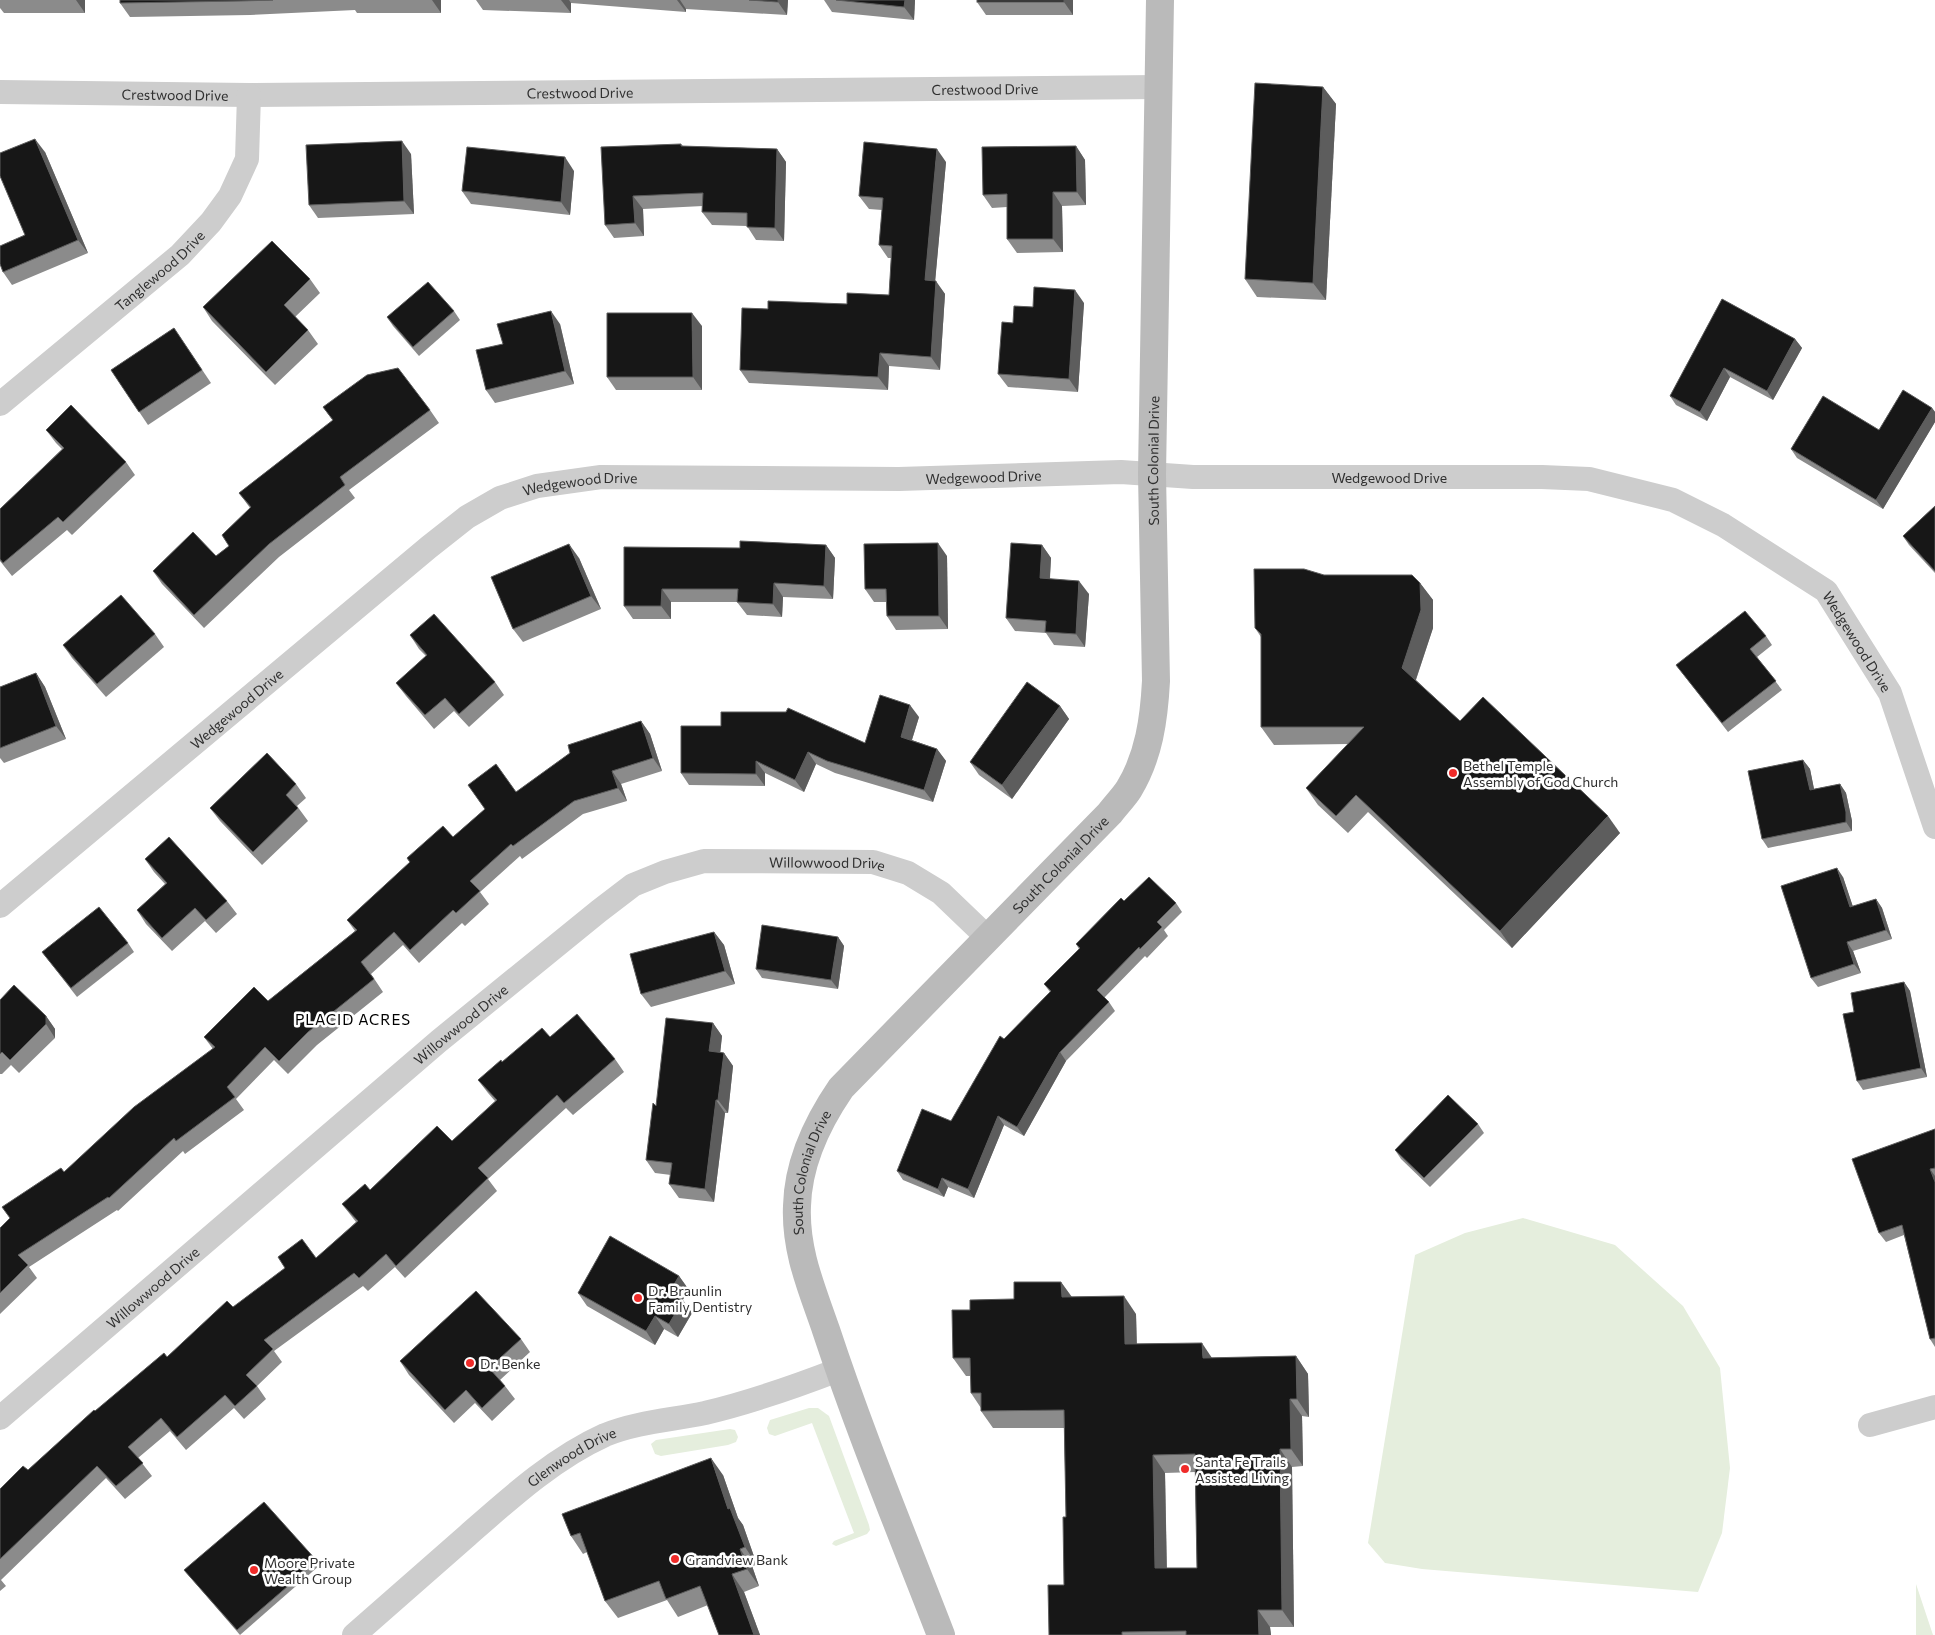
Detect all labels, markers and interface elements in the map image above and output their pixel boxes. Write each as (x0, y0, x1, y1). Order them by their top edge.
street label: Crestwood Drive (931, 80, 1038, 97)
street label: Crestwood Drive (527, 83, 633, 101)
street label: Crestwood Drive (121, 85, 228, 103)
street label: Tanglewood Drive (111, 226, 208, 314)
street label: South Colonial Drive (1143, 396, 1162, 526)
street label: Wedgewood Drive (925, 466, 1042, 487)
street label: Wedgewood Drive (520, 468, 638, 499)
street label: Wedgewood Drive (1331, 469, 1447, 486)
street label: Wedgewood Drive (1820, 588, 1896, 695)
street label: Wedgewood Drive (186, 665, 286, 752)
place label: Bethel Temple Assembly of God Church (1463, 757, 1618, 790)
marker: Bethel Temple Assembly of God Church (1447, 767, 1459, 779)
street label: South Colonial Drive (1008, 812, 1111, 917)
street label: Willowwood Drive (769, 853, 888, 874)
street label: Willowwood Drive (410, 980, 511, 1068)
district label: PLACID ACRES (295, 1010, 411, 1028)
street label: South Colonial Drive (788, 1107, 834, 1236)
street label: Willowwood Drive (103, 1243, 202, 1332)
place label: Dr. Braunlin Family Dentistry (648, 1282, 752, 1315)
marker: Dr. Braunlin Family Dentistry (632, 1292, 644, 1304)
place label: Dr. Benke (480, 1355, 540, 1372)
marker: Dr. Benke (464, 1357, 476, 1369)
street label: Glenwood Drive (523, 1423, 618, 1490)
place label: Santa Fe Trails Assisted Living (1195, 1453, 1290, 1486)
marker: Santa Fe Trails Assisted Living (1179, 1463, 1191, 1475)
place label: Grandview Bank (685, 1551, 788, 1568)
marker: Grandview Bank (669, 1553, 681, 1565)
place label: Moore Private Wealth Group (264, 1554, 355, 1587)
marker: Moore Private Wealth Group (248, 1564, 260, 1576)

